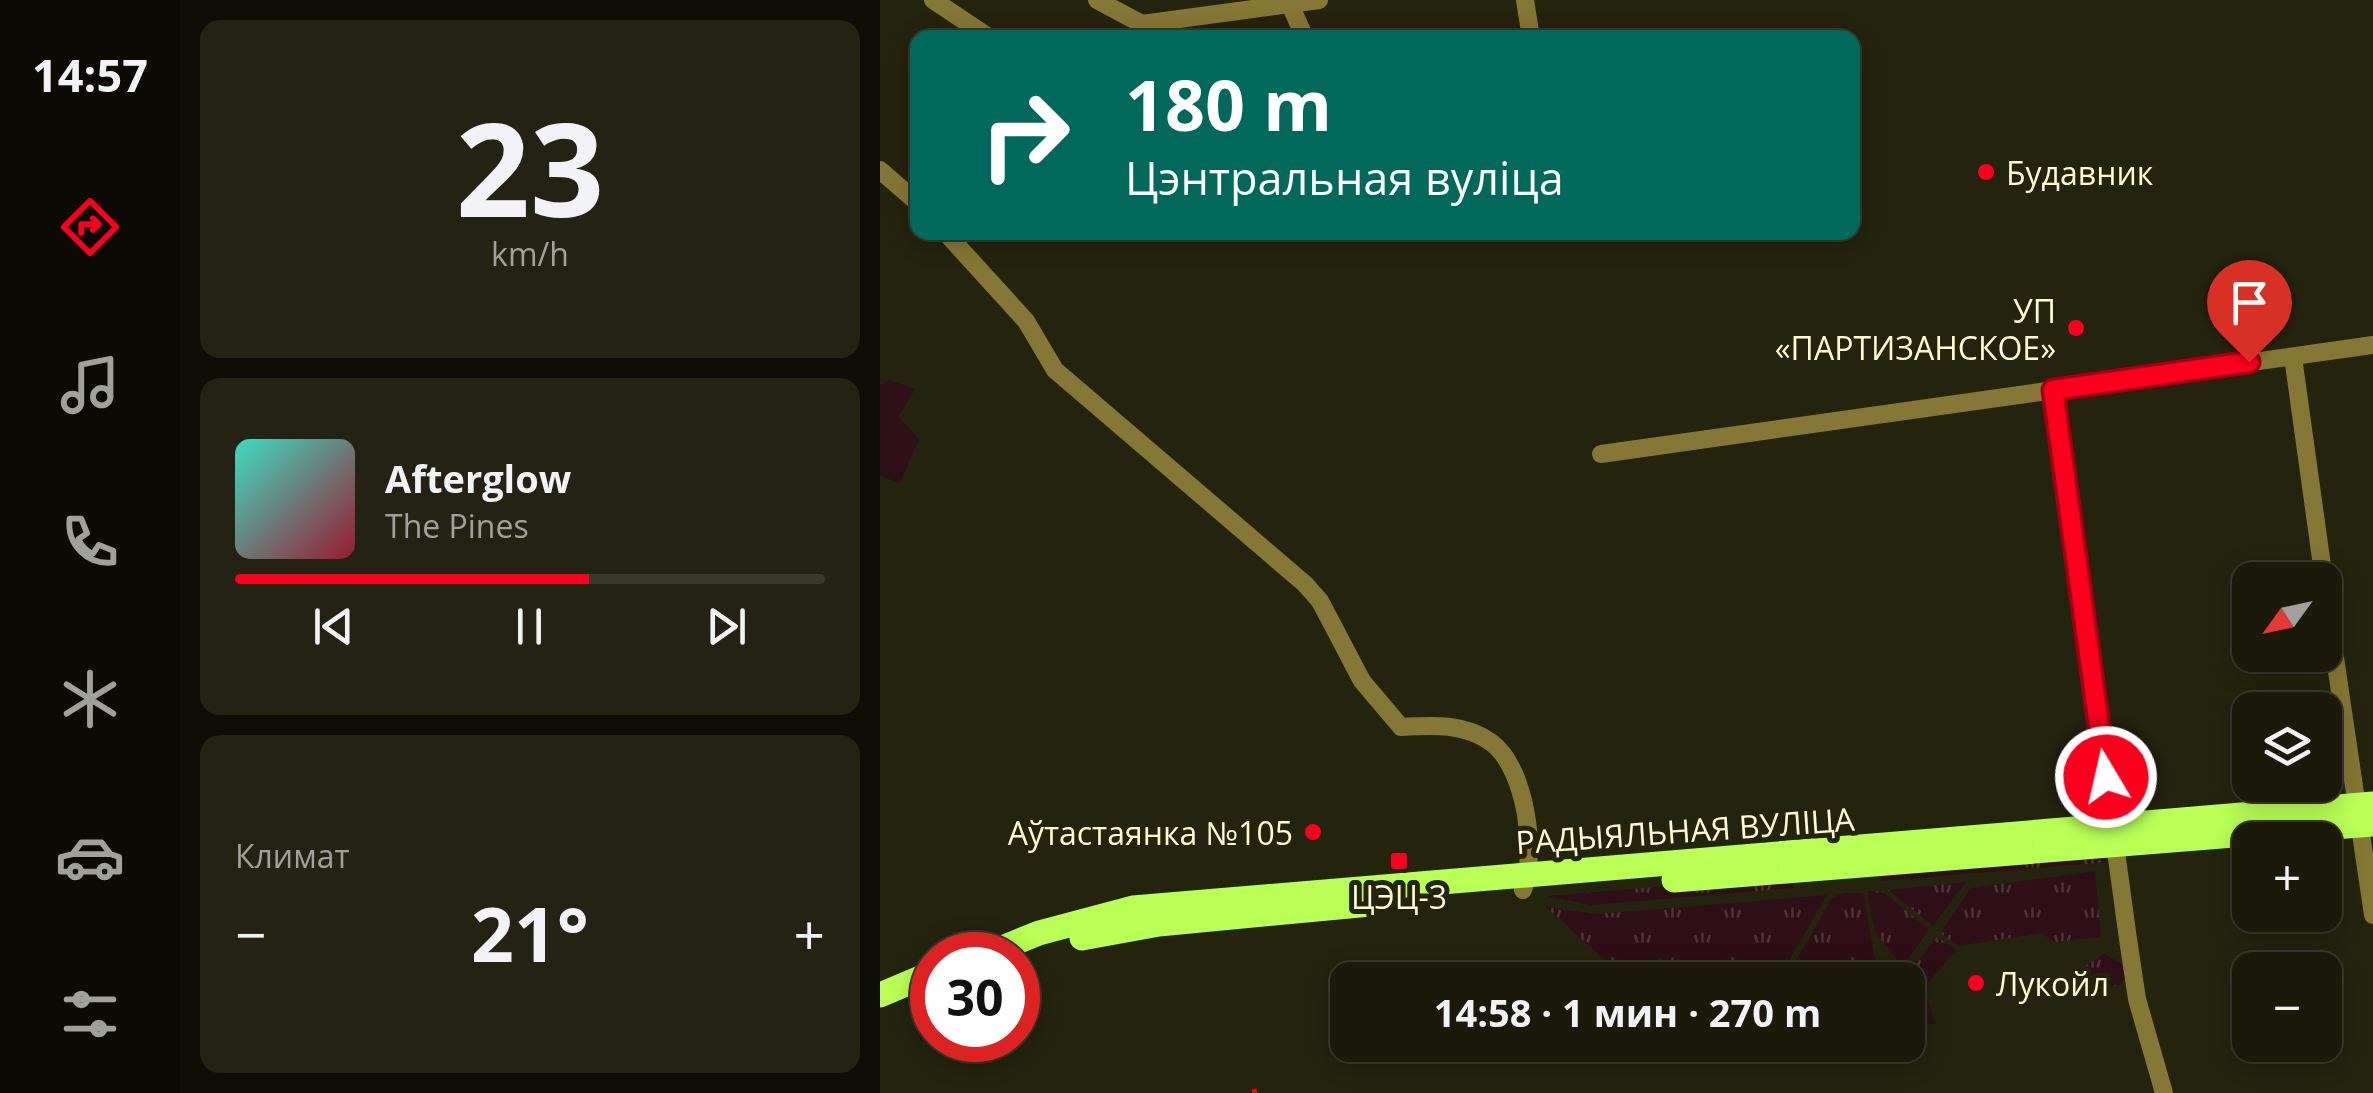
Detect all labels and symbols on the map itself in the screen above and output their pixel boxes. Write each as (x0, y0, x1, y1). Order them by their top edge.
place label: Будавник (2006, 151, 2154, 194)
marker: Будавник (1975, 161, 1997, 183)
pin (2207, 260, 2292, 363)
place label: УП «ПАРТИЗАНСКОЕ» (1775, 289, 2056, 369)
marker: УП «ПАРТИЗАНСКОЕ» (2065, 317, 2087, 339)
north arrow (2232, 562, 2342, 672)
position arrow (2054, 725, 2158, 829)
street label: РАДЫЯЛЬНАЯ ВУЛІЦА (1514, 797, 1857, 863)
place label: Аўтастаянка №105 (1008, 811, 1293, 854)
marker: Аўтастаянка №105 (1302, 821, 1324, 843)
marker: ЦЭЦ-3 (1388, 850, 1410, 872)
place label: ЦЭЦ-3 (1351, 875, 1447, 918)
speed limit sign: 30 (910, 932, 1040, 1062)
place label: Лукойл (1996, 962, 2109, 1005)
marker: Лукойл (1965, 972, 1987, 994)

